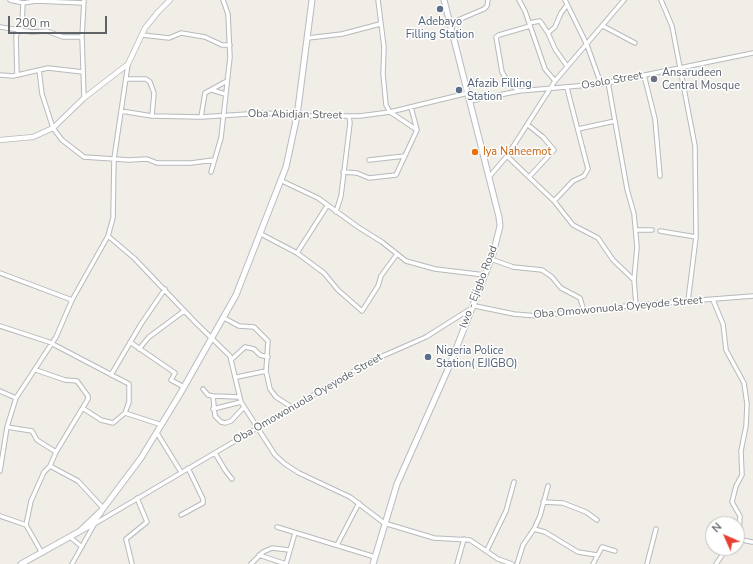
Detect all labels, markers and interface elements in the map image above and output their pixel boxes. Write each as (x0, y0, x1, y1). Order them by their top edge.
marker: Adebayo Filling Station (435, 4, 445, 14)
scale bar (10, 8, 109, 34)
text: 200 m (15, 15, 50, 31)
place label: Adebayo Filling Station (406, 15, 474, 41)
place label: Ansarudeen Central Mosque (662, 66, 740, 92)
street label: Osolo Street (580, 69, 644, 93)
marker: Ansarudeen Central Mosque (649, 74, 659, 84)
place label: Afazib Filling Station (467, 77, 532, 103)
marker: Afazib Filling Station (454, 85, 464, 95)
street label: Oba Abidjan Street (248, 108, 342, 122)
place label: Iya Naheemot (483, 145, 551, 159)
marker: Iya Naheemot (470, 147, 480, 157)
street label: Iwo - Ejigbo Road (457, 244, 501, 330)
street label: Oba Omowonuola Oyeyode Street (533, 294, 703, 322)
place label: Nigeria Police Station( EJIGBO) (436, 344, 518, 370)
street label: Oba Omowonuola Oyeyode Street (231, 351, 385, 447)
marker: Nigeria Police Station( EJIGBO) (423, 352, 433, 362)
north arrow (705, 516, 745, 556)
text: N (709, 520, 725, 536)

